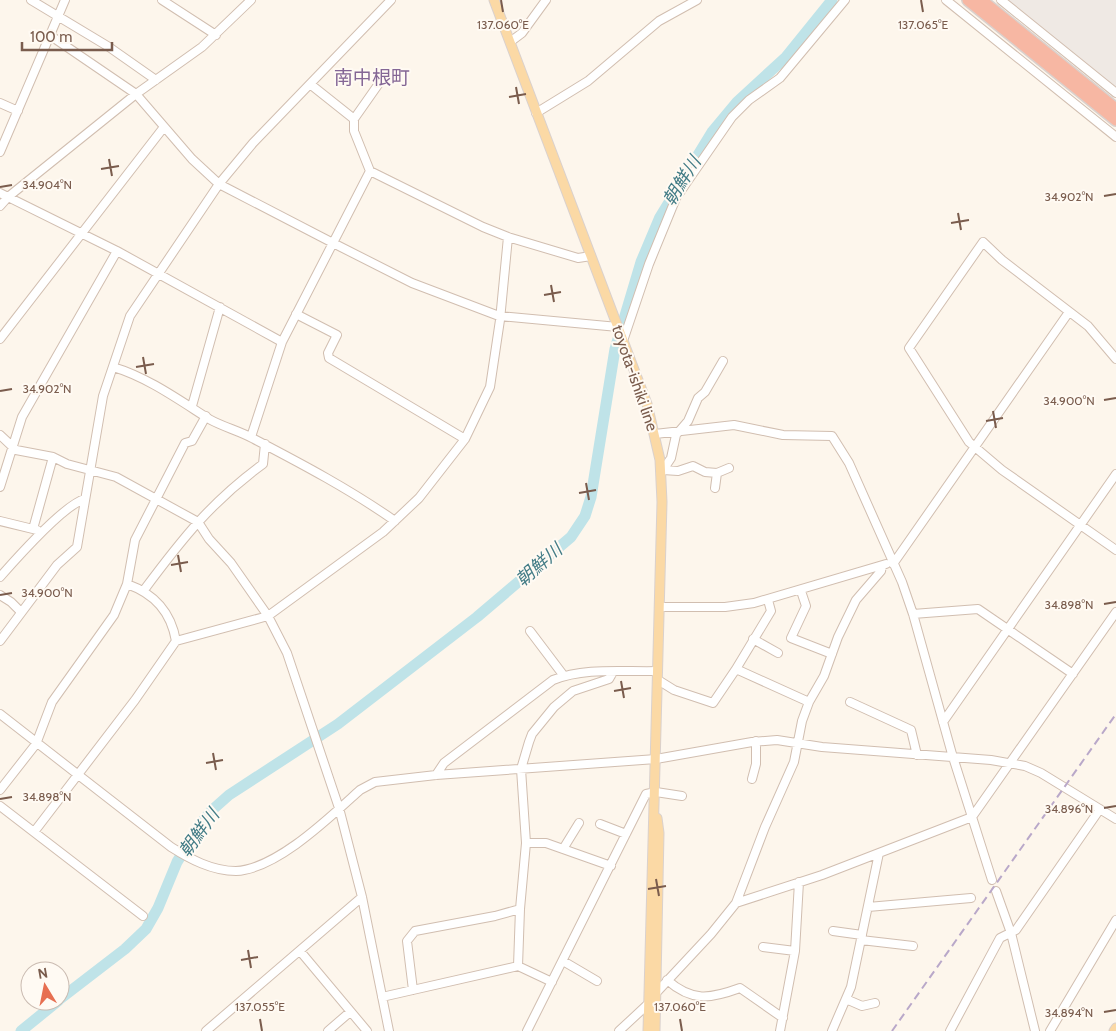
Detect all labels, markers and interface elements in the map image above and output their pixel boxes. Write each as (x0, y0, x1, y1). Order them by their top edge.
text: 137.060°E (477, 17, 529, 32)
text: 137.065°E (898, 17, 948, 32)
scale bar (22, 20, 112, 52)
text: 100 m (30, 28, 72, 46)
district label: 南中根町 (334, 66, 410, 89)
water label: 朝鮮川 (658, 151, 707, 210)
text: 34.904°N (22, 177, 72, 192)
text: 34.902°N (1044, 189, 1094, 204)
street label: toyota-ishiki line (608, 322, 662, 434)
text: 34.902°N (22, 381, 72, 396)
text: 34.900°N (1043, 393, 1095, 408)
water label: 朝鮮川 (511, 538, 568, 591)
text: 34.900°N (21, 585, 73, 600)
text: 34.898°N (1044, 597, 1094, 612)
text: 34.898°N (22, 789, 72, 804)
text: 34.896°N (1045, 801, 1093, 816)
water label: 朝鮮川 (174, 803, 225, 861)
north arrow (20, 961, 70, 1011)
text: N (36, 963, 49, 983)
text: 137.055°E (235, 999, 285, 1014)
text: 137.060°E (654, 999, 706, 1014)
text: 34.894°N (1045, 1005, 1093, 1020)

